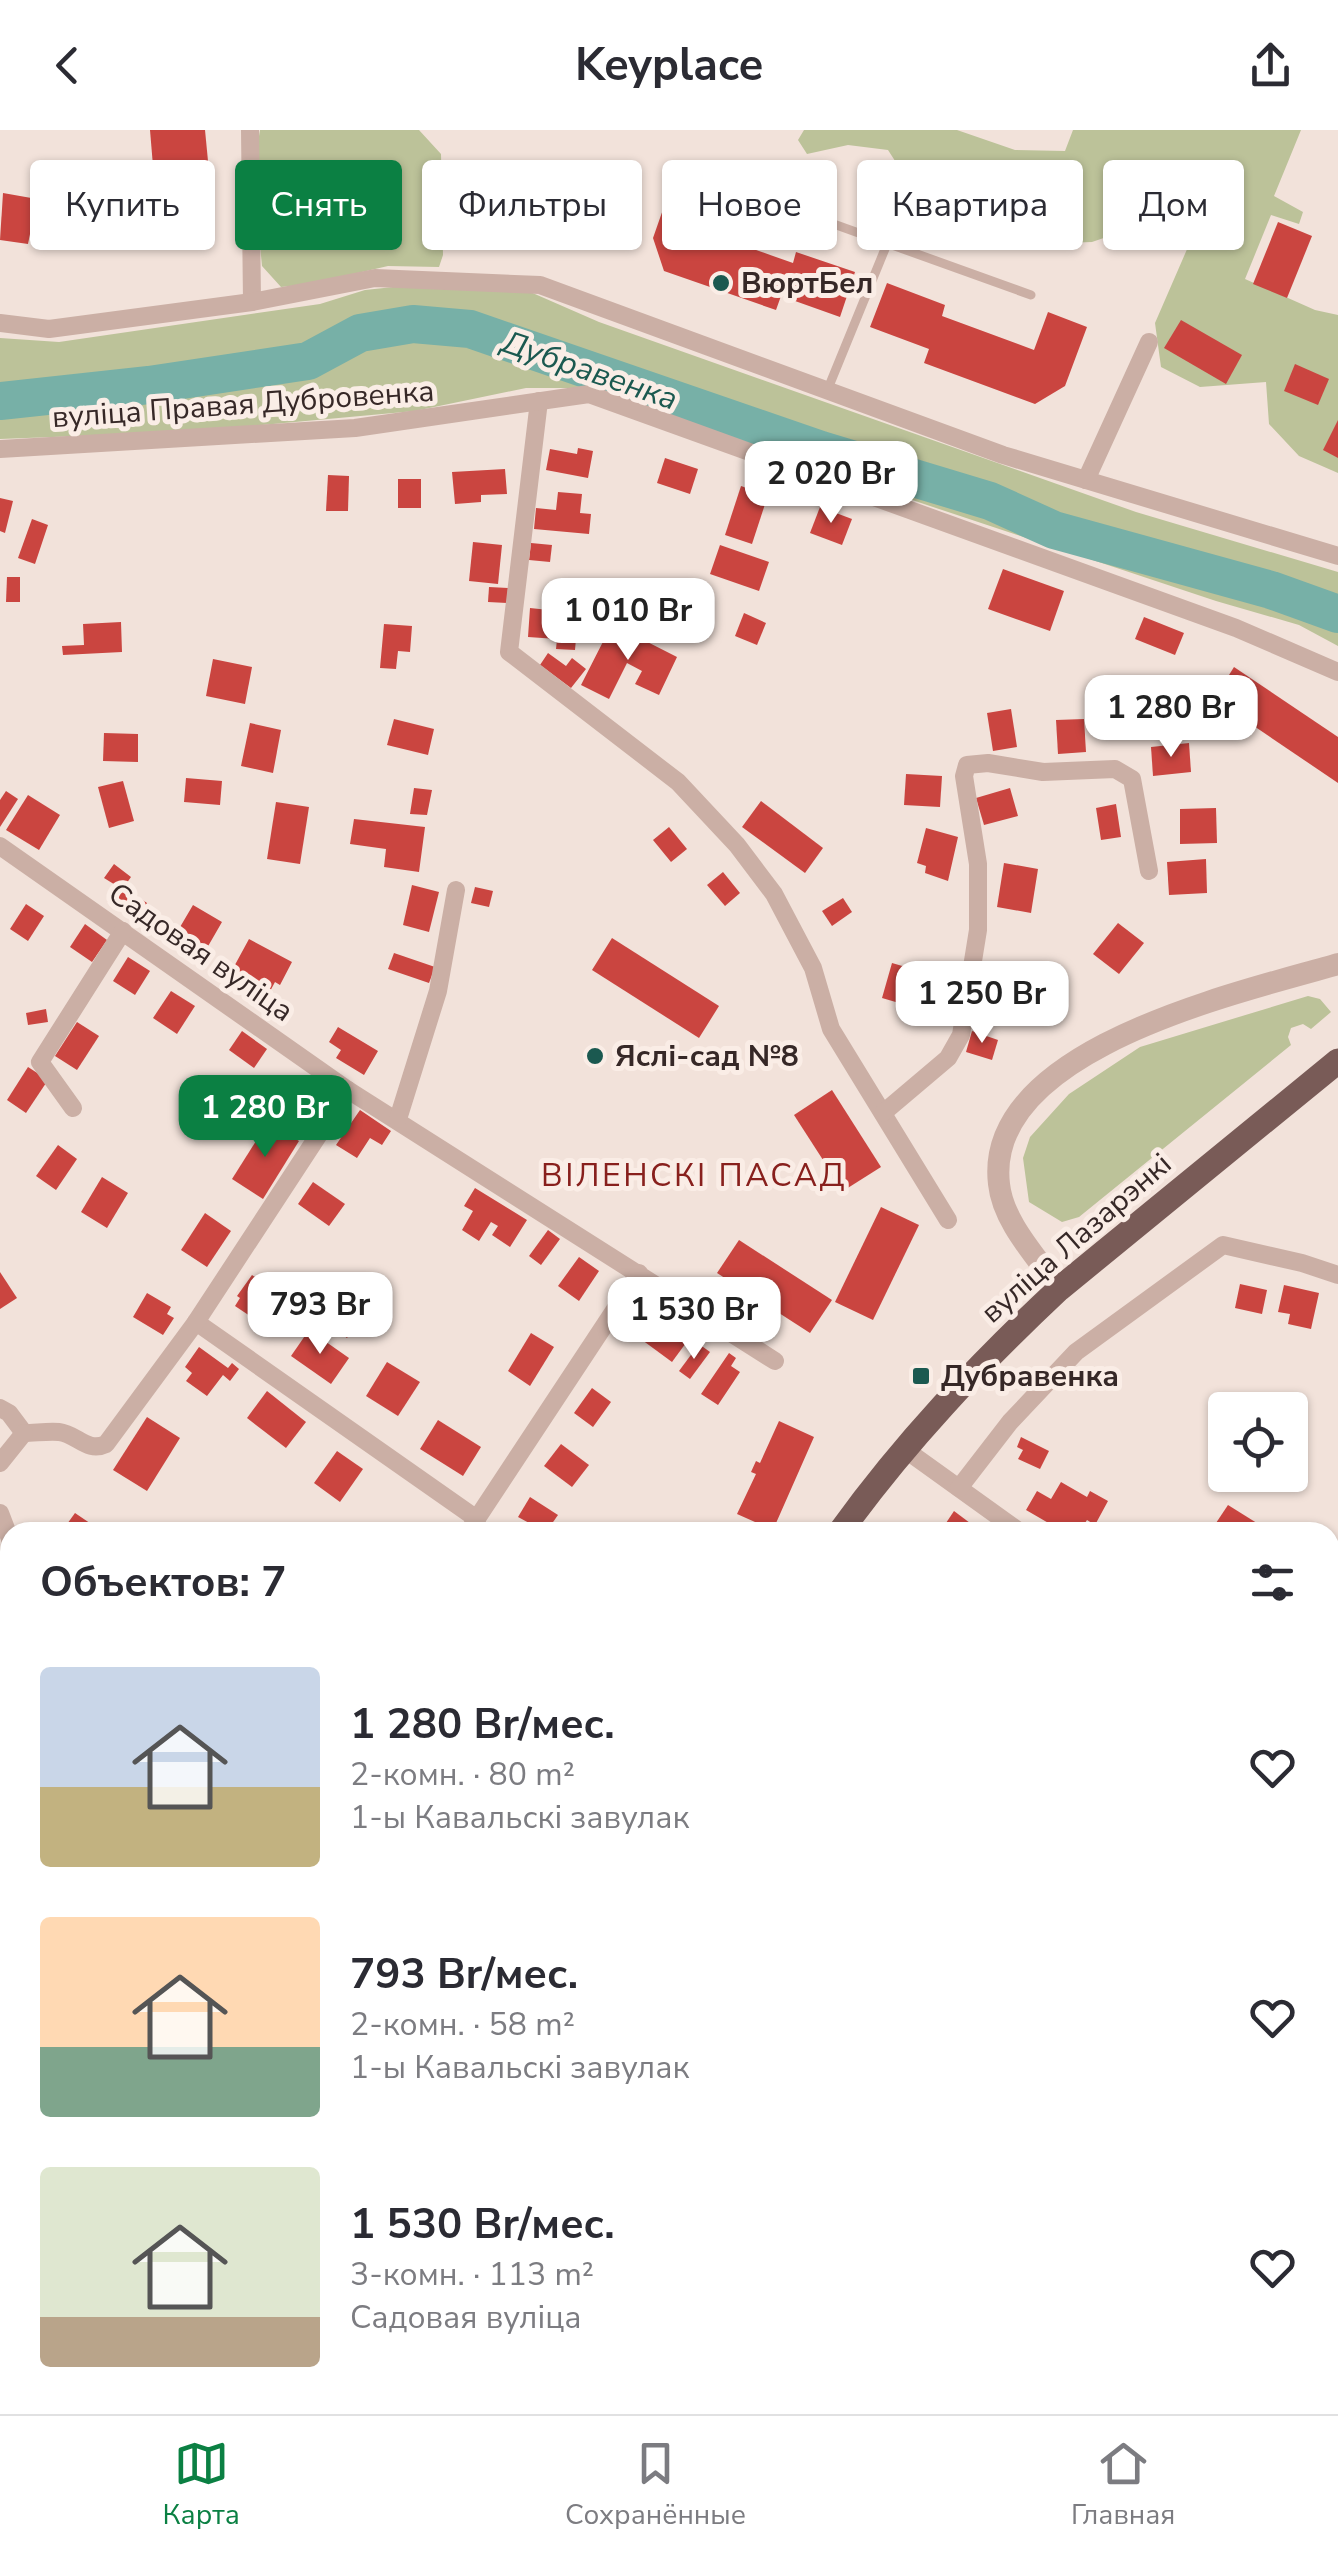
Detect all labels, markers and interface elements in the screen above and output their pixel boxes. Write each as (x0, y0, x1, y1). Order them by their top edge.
text: Keyplace (575, 35, 763, 96)
icon: back (40, 38, 95, 93)
icon: share (1243, 38, 1298, 93)
chip: Купить (30, 160, 215, 250)
chip: Снять (235, 160, 402, 250)
chip: Фильтры (422, 160, 642, 250)
chip: Новое (662, 160, 837, 250)
chip: Квартира (857, 160, 1083, 250)
chip: Дом (1103, 160, 1244, 250)
place label: ВюртБел (741, 263, 874, 304)
marker: ВюртБел (710, 272, 732, 294)
water label: Дубравенка (494, 320, 683, 421)
street label: вуліца Правая Дубровенка (51, 371, 436, 438)
pin: 2 020 Br (728, 441, 934, 526)
text: 2 020 Br (767, 452, 895, 495)
pin: 1 010 Br (525, 578, 731, 663)
text: 1 010 Br (564, 589, 692, 632)
pin: 1 280 Br (1068, 675, 1274, 760)
text: 1 280 Br (1107, 686, 1235, 729)
street label: Садовая вуліца (100, 873, 301, 1031)
pin: 1 250 Br (879, 961, 1085, 1046)
text: 1 250 Br (918, 972, 1046, 1015)
place label: Яслі-сад №8 (615, 1036, 799, 1077)
marker: Яслі-сад №8 (584, 1045, 606, 1067)
pin: 1 280 Br (162, 1075, 368, 1160)
text: 1 280 Br (201, 1086, 329, 1129)
street label: вуліца Лазарэнкі (972, 1144, 1180, 1333)
district label: ВІЛЕНСКІ ПАСАД (541, 1154, 847, 1197)
pin: 793 Br (239, 1272, 401, 1357)
pin: 1 530 Br (591, 1277, 797, 1362)
text: 793 Br (270, 1283, 370, 1326)
text: 1 530 Br (630, 1288, 758, 1331)
place label: Дубравенка (941, 1356, 1119, 1397)
marker: Дубравенка (910, 1365, 932, 1387)
map controls (1208, 1392, 1308, 1492)
button: locate (1208, 1392, 1308, 1492)
text: Объектов: 7 (40, 1554, 286, 1611)
icon: filters (1245, 1555, 1300, 1610)
text: 1 280 Br/мес. (350, 1696, 615, 1753)
icon: home (120, 1707, 240, 1827)
icon: heart (1245, 1740, 1300, 1795)
text: 2-комн. · 80 m² (350, 1753, 575, 1796)
text: 1-ы Кавальскі завулак (350, 1796, 689, 1839)
text: 793 Br/мес. (350, 1946, 578, 2003)
icon: home (120, 1957, 240, 2077)
icon: heart (1245, 1990, 1300, 2045)
text: 2-комн. · 58 m² (350, 2003, 575, 2046)
text: 1-ы Кавальскі завулак (350, 2046, 689, 2089)
text: 1 530 Br/мес. (350, 2196, 615, 2253)
icon: home (120, 2207, 240, 2327)
icon: heart (1245, 2240, 1300, 2295)
text: 3-комн. · 113 m² (350, 2253, 594, 2296)
text: Садовая вуліца (350, 2296, 582, 2339)
tab: Карта (163, 2436, 240, 2534)
tab: Сохранённые (565, 2436, 746, 2534)
tab: Главная (1071, 2436, 1175, 2534)

